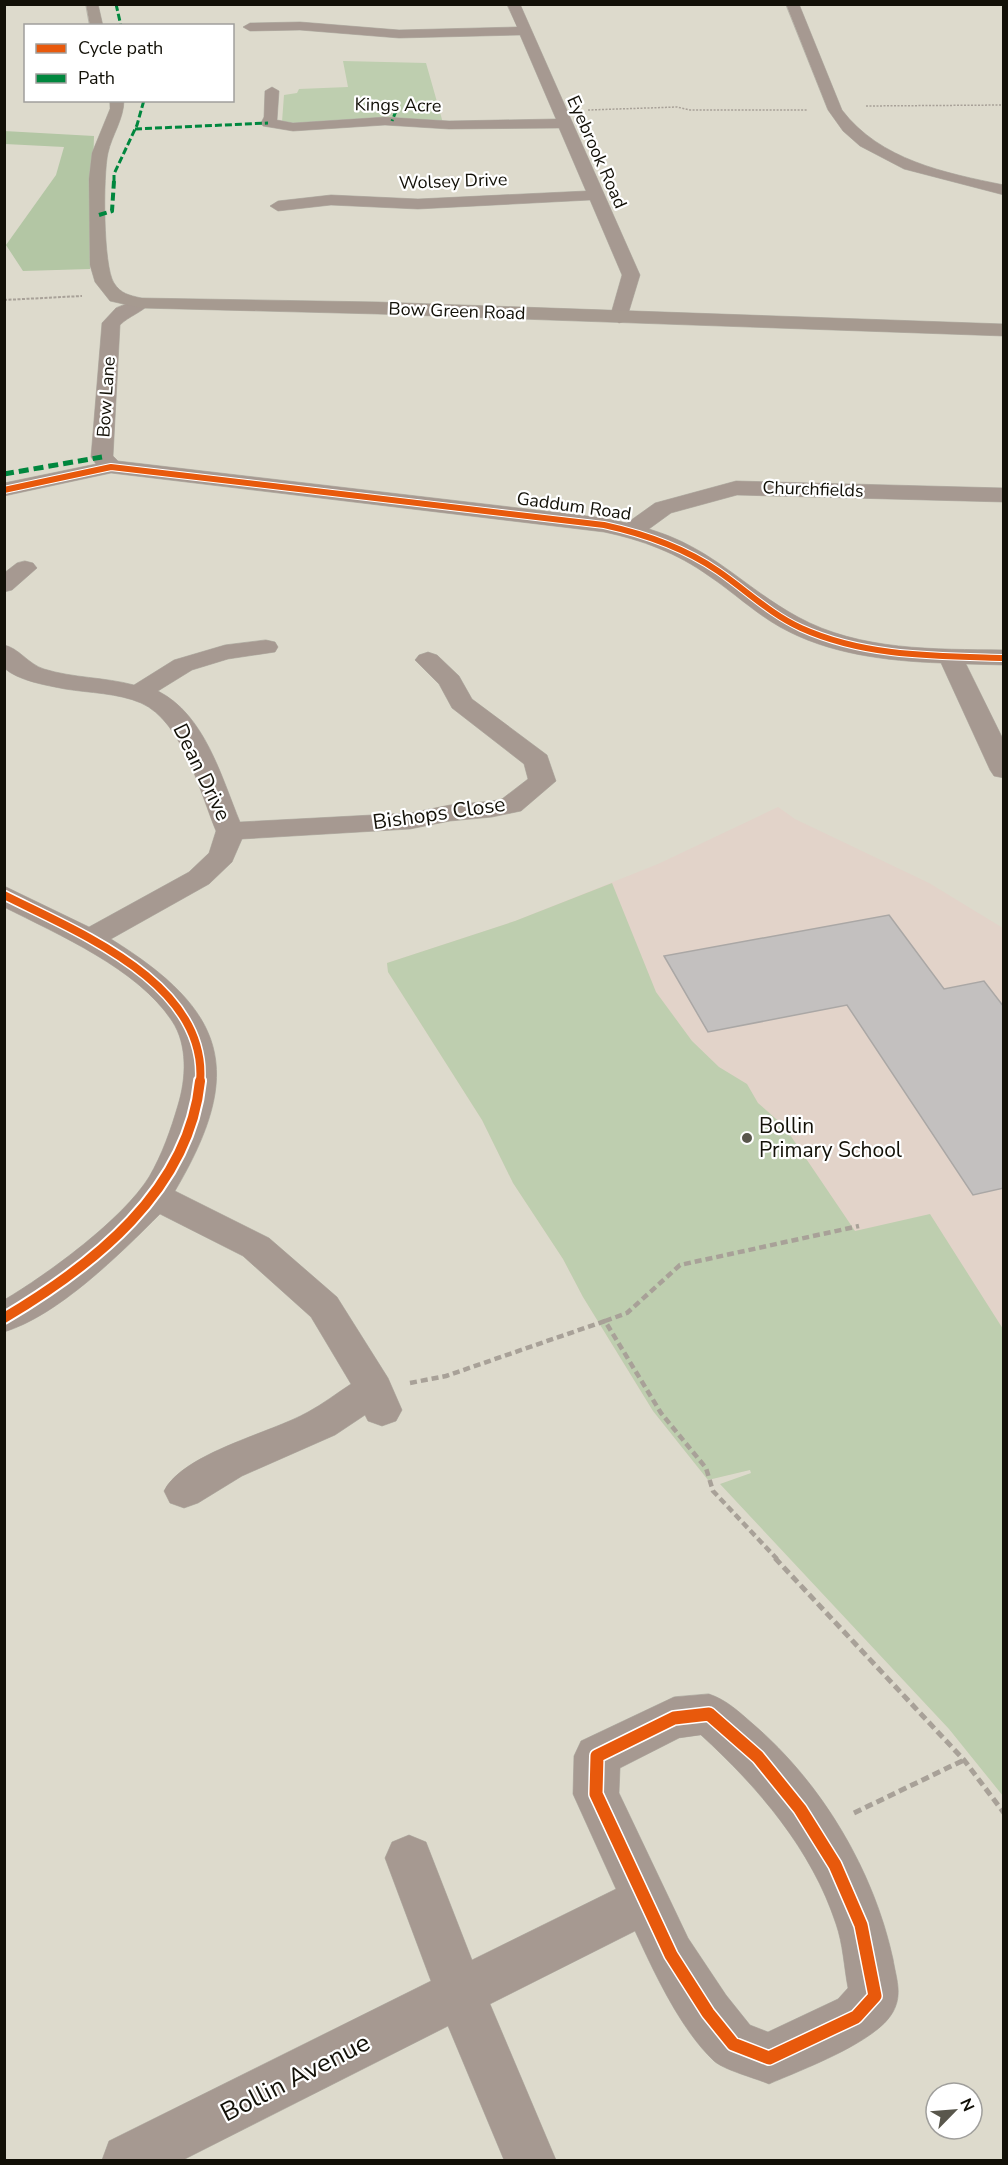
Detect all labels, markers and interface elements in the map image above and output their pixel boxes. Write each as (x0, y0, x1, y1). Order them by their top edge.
legend (24, 24, 234, 102)
text: Cycle path (78, 36, 163, 60)
text: Path (78, 66, 115, 90)
street label: Kings Acre (354, 92, 442, 118)
street label: Eyebrook Road (561, 92, 633, 212)
street label: Wolsey Drive (398, 167, 508, 195)
street label: Bow Green Road (388, 297, 526, 325)
street label: Bow Lane (91, 356, 121, 438)
street label: Churchfields (762, 475, 864, 503)
street label: Gaddum Road (515, 486, 633, 526)
street label: Dean Drive (166, 719, 238, 825)
street label: Bishops Close (371, 790, 507, 836)
place label: Bollin Primary School (759, 1112, 903, 1164)
marker: Bollin Primary School (740, 1131, 754, 1145)
street label: Bollin Avenue (214, 2025, 376, 2130)
north arrow (924, 2081, 984, 2141)
text: N (954, 2095, 979, 2115)

